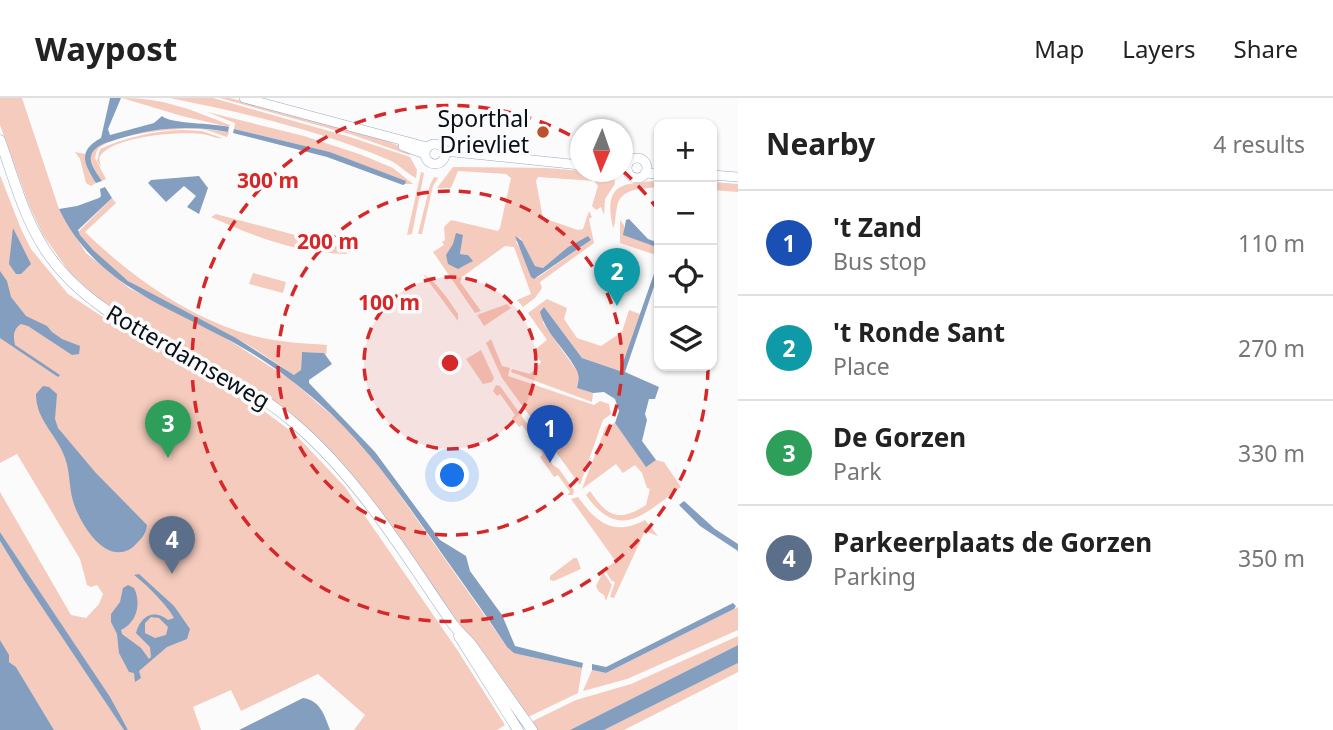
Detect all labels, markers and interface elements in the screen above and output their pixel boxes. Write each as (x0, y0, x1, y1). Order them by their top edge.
text: Waypost (35, 26, 177, 71)
text: Map (1034, 32, 1084, 65)
text: Layers (1122, 32, 1196, 65)
text: Share (1234, 32, 1298, 65)
place label: Sporthal Drievliet (437, 102, 529, 160)
north arrow (570, 119, 633, 182)
map controls (654, 119, 717, 371)
button: + (654, 119, 717, 182)
text: Nearby (766, 123, 875, 164)
marker: Sporthal Drievliet (535, 124, 551, 140)
text: 4 results (1213, 128, 1305, 160)
text: 300 m (237, 166, 299, 194)
button: − (654, 182, 717, 245)
text: 't Zand (833, 209, 922, 245)
text: 200 m (297, 227, 359, 255)
text: 1 (782, 227, 796, 259)
text: 110 m (1238, 227, 1305, 259)
button: locate (654, 245, 717, 308)
text: Bus stop (833, 245, 927, 277)
pin: 2 (594, 248, 640, 306)
text: 100 m (358, 288, 420, 316)
street label: Rotterdamseweg (101, 296, 276, 416)
button: layers (654, 308, 717, 371)
text: 't Ronde Sant (833, 314, 1005, 350)
text: 2 (782, 332, 796, 364)
text: 270 m (1238, 332, 1305, 364)
text: Place (833, 350, 890, 382)
centre of rings (438, 351, 462, 375)
pin: 3 (145, 400, 191, 458)
pin: 1 (527, 405, 573, 463)
text: De Gorzen (833, 419, 966, 455)
text: 3 (782, 437, 796, 469)
text: 330 m (1238, 437, 1305, 469)
text: Park (833, 455, 882, 487)
your location (435, 458, 469, 492)
pin: 4 (149, 516, 195, 574)
text: Parkeerplaats de Gorzen (833, 524, 1152, 560)
text: 4 (782, 542, 796, 574)
text: 350 m (1238, 542, 1305, 574)
text: Parking (833, 560, 916, 592)

